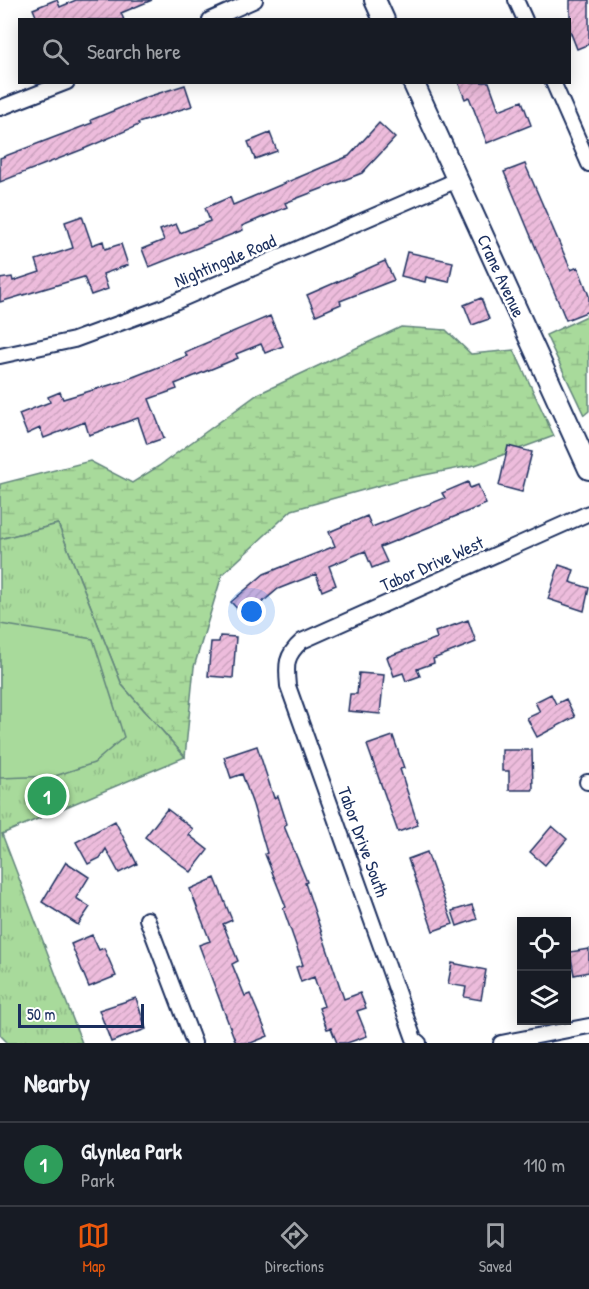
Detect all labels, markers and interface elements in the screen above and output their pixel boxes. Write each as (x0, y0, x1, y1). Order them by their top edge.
search box (18, 18, 571, 84)
icon: search (39, 35, 72, 68)
text: Search here (87, 36, 181, 66)
street label: Nightingale Road (170, 228, 279, 293)
street label: Crane Avenue (471, 230, 532, 321)
street label: Tabor Drive West (376, 529, 488, 597)
your location (237, 597, 266, 626)
pin: 1 (28, 774, 66, 818)
street label: Tabor Drive South (332, 783, 395, 901)
map controls (517, 917, 571, 1025)
button: locate (517, 917, 571, 971)
button: layers (517, 971, 571, 1025)
scale bar (18, 1001, 144, 1028)
text: 50 m (27, 1003, 56, 1025)
text: Nearby (24, 1065, 90, 1100)
text: Glynlea Park (81, 1136, 182, 1166)
text: 1 (40, 1151, 47, 1178)
text: 110 m (523, 1151, 565, 1178)
text: Park (81, 1166, 114, 1193)
tab: Map (77, 1219, 110, 1277)
tab: Directions (265, 1219, 324, 1277)
tab: Saved (479, 1219, 512, 1277)

